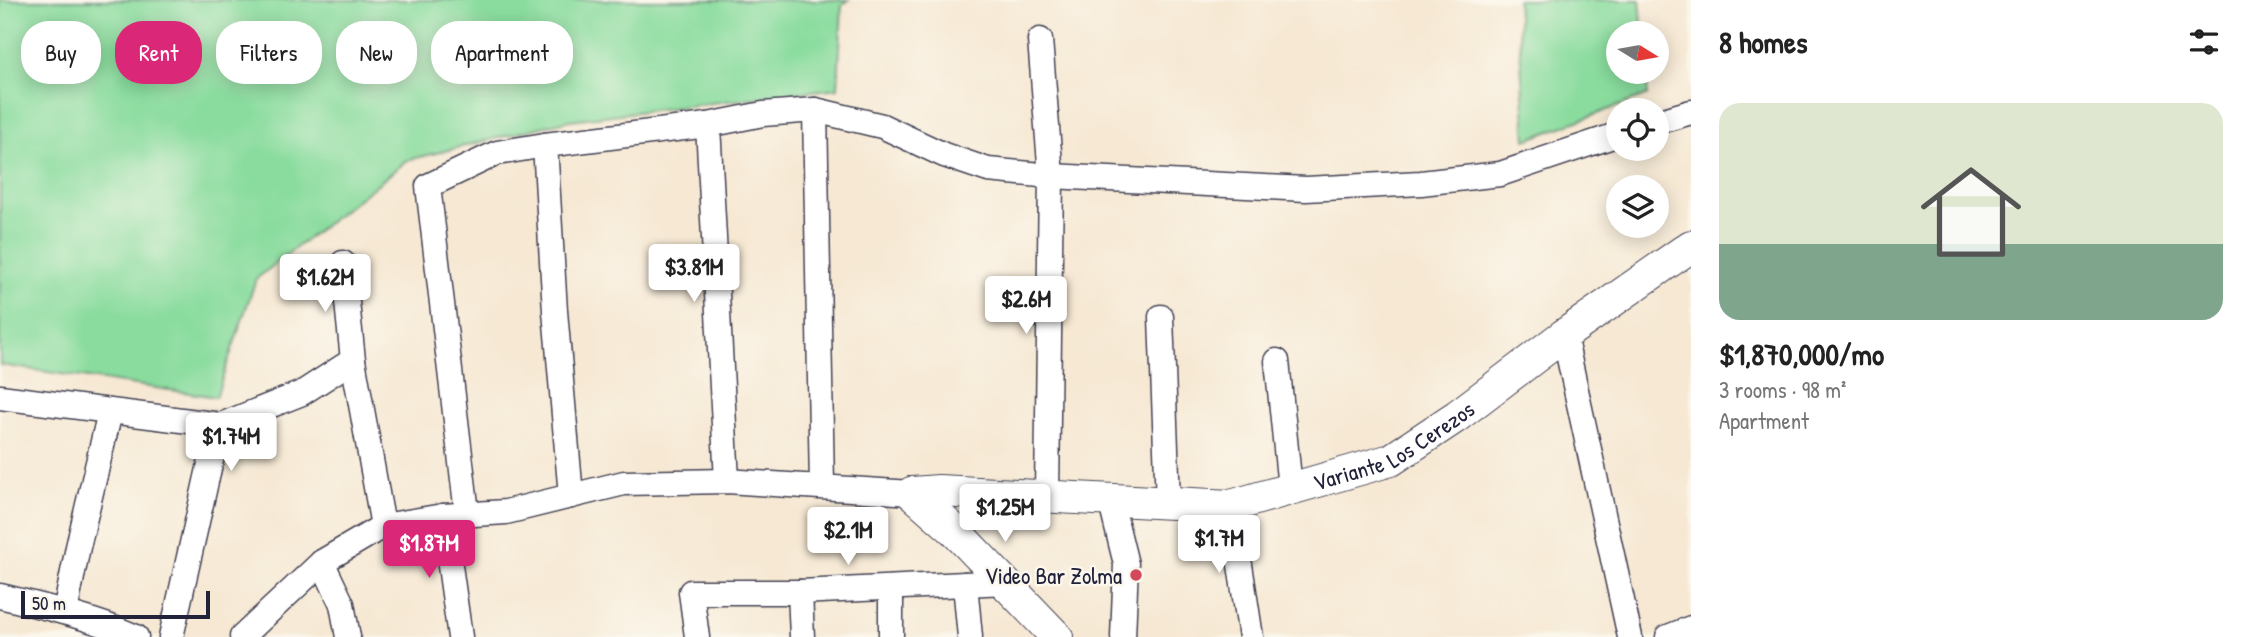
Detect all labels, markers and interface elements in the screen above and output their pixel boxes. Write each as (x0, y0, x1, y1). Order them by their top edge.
chip: Buy (21, 21, 101, 84)
chip: Rent (115, 21, 202, 84)
chip: Filters (216, 21, 322, 84)
chip: New (336, 21, 417, 84)
chip: Apartment (431, 21, 573, 84)
north arrow (1606, 21, 1670, 84)
map controls (1606, 21, 1669, 238)
text: 8 homes (1719, 22, 1807, 62)
icon: filters (2185, 23, 2223, 61)
button: locate (1606, 98, 1669, 161)
icon: home (1908, 149, 2034, 275)
button: layers (1606, 175, 1669, 238)
pin: $3.81M (637, 244, 751, 304)
text: $3.81M (665, 251, 723, 282)
pin: $1.62M (268, 254, 382, 314)
text: $1.62M (296, 261, 354, 292)
pin: $2.6M (977, 276, 1075, 336)
text: $2.6M (1001, 283, 1051, 314)
text: $1,870,000/mo (1719, 334, 1884, 374)
text: 3 rooms · 98 m² (1719, 374, 1846, 405)
street label: Variante Los Cerezos (1309, 393, 1480, 497)
text: Apartment (1719, 405, 1809, 436)
pin: $1.74M (174, 414, 288, 473)
text: $1.74M (202, 420, 260, 451)
pin: $1.25M (948, 484, 1062, 544)
text: $1.25M (975, 491, 1035, 522)
pin: $2.1M (799, 508, 897, 567)
text: $2.1M (823, 514, 873, 545)
pin: $1.7M (1170, 516, 1268, 575)
pin: $1.87M (372, 520, 486, 580)
text: $1.7M (1194, 522, 1244, 553)
text: $1.87M (399, 527, 459, 558)
place label: Video Bar Zolma (985, 560, 1122, 591)
marker: Video Bar Zolma (1128, 567, 1144, 583)
scale bar (21, 588, 210, 620)
text: 50 m (32, 590, 66, 616)

